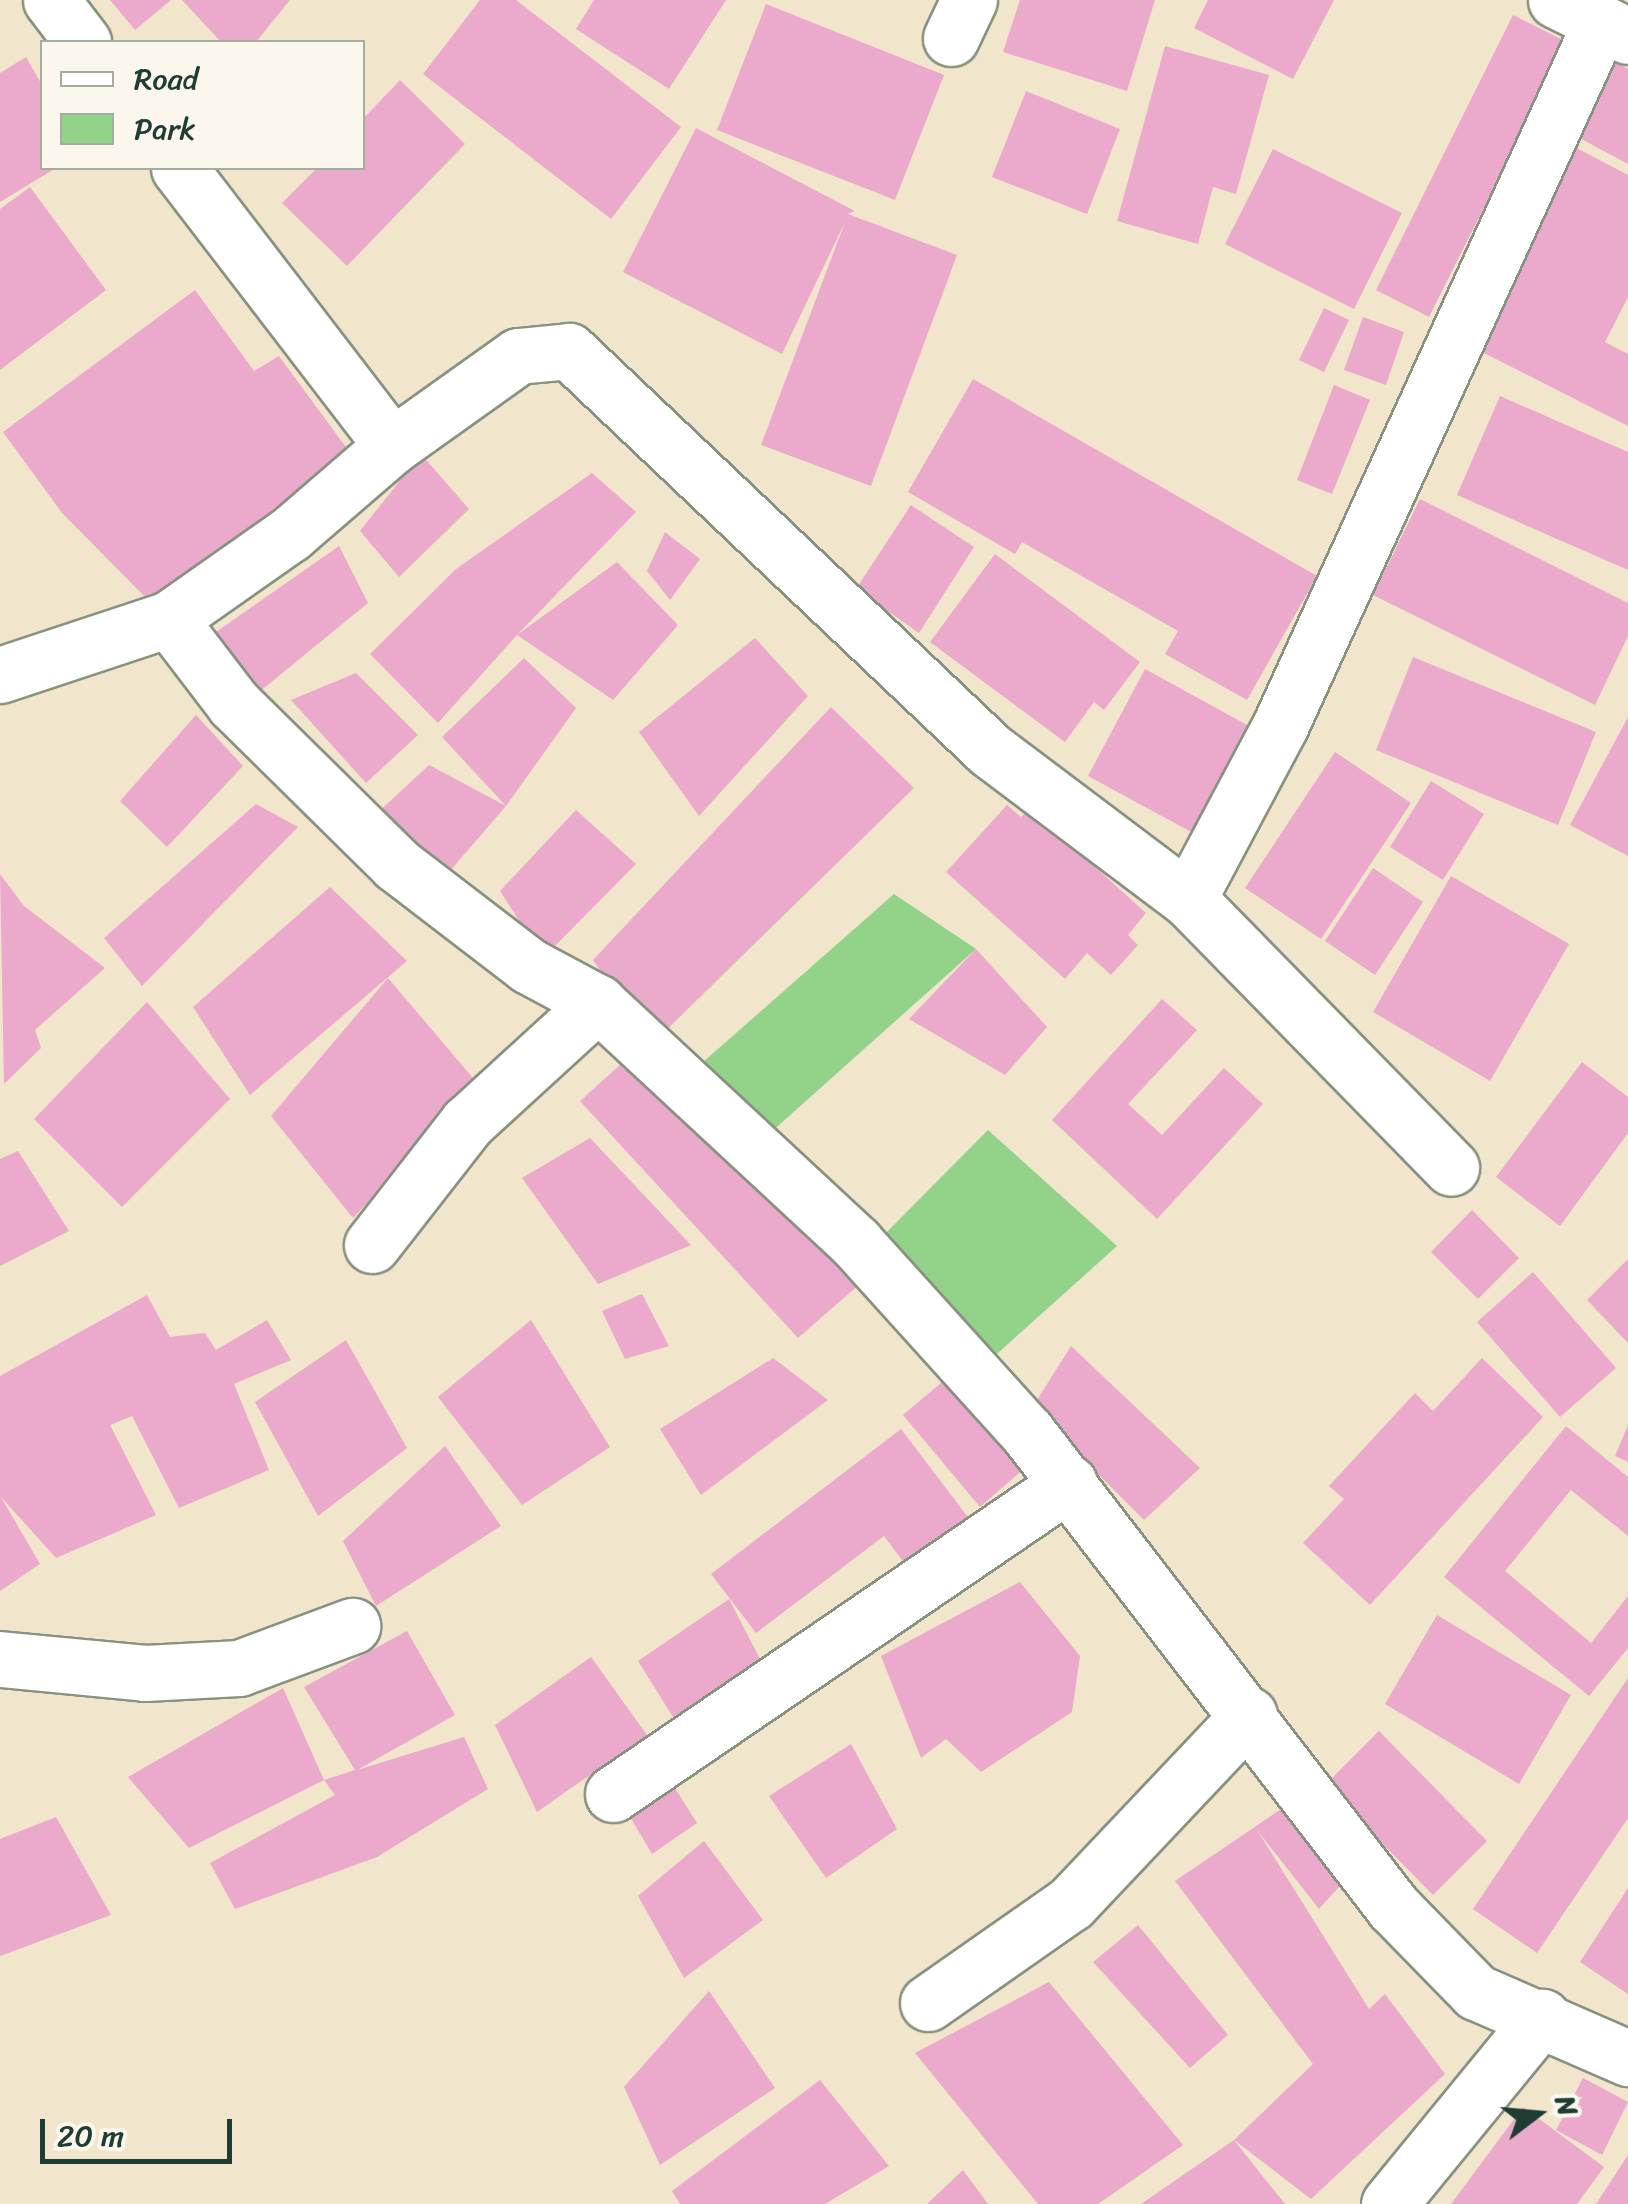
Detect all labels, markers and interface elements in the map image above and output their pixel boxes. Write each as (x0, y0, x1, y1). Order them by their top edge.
legend (40, 40, 365, 170)
text: Road (134, 52, 198, 106)
text: Park (134, 102, 196, 156)
north arrow (1488, 2064, 1588, 2164)
text: N (1541, 2090, 1594, 2122)
scale bar (45, 2099, 238, 2161)
text: 20 m (57, 2109, 124, 2163)

